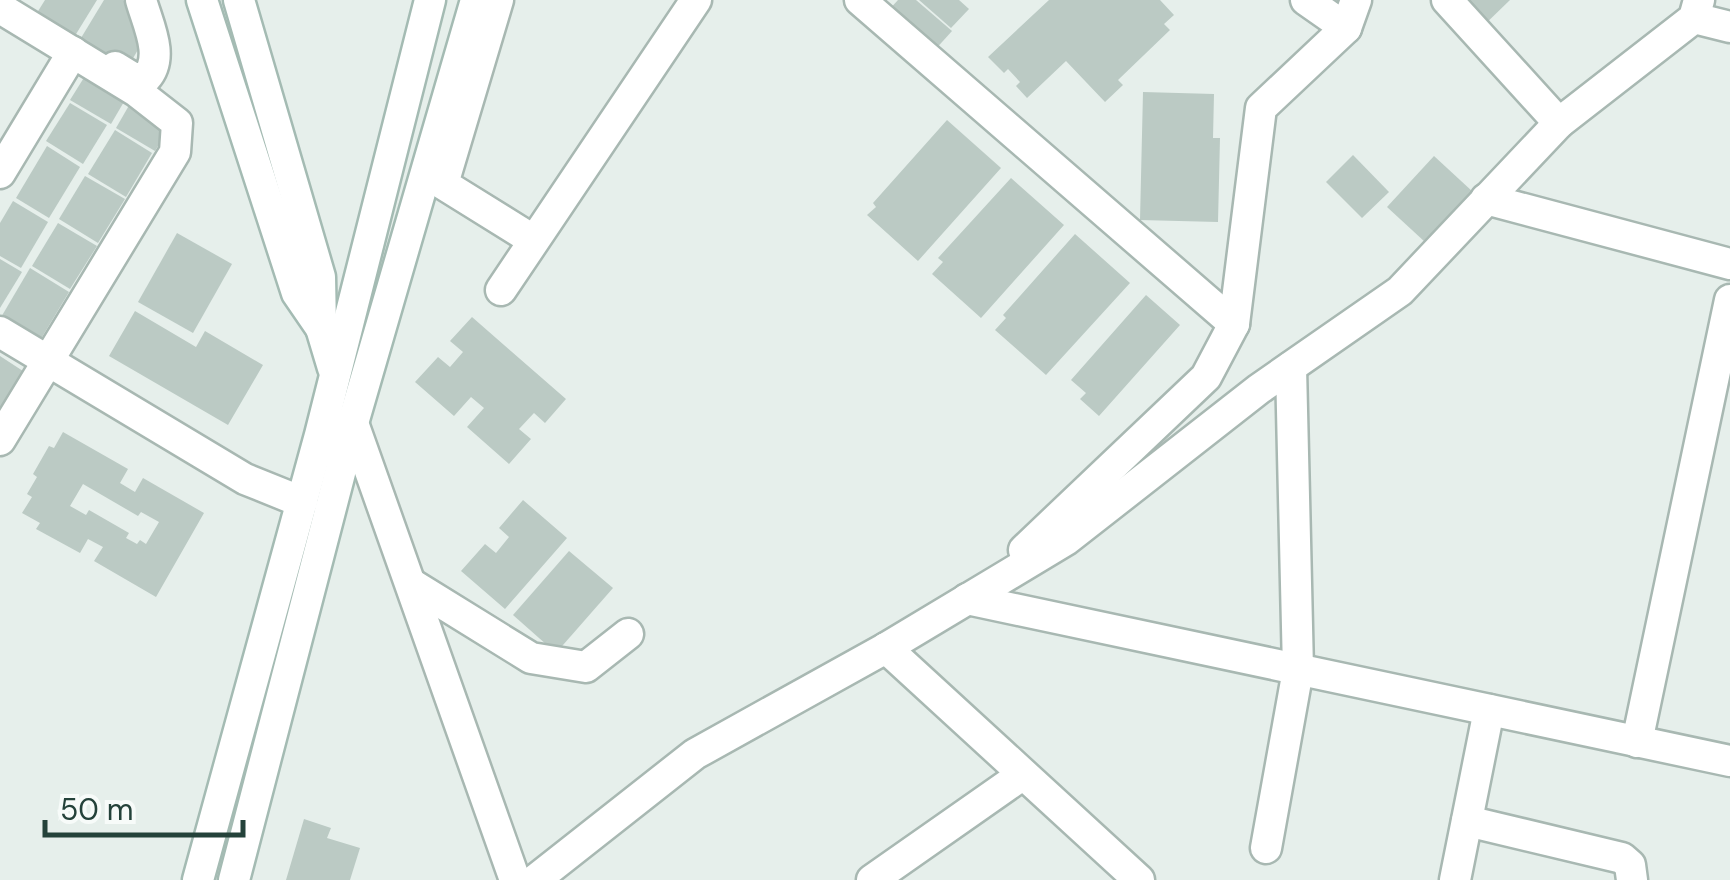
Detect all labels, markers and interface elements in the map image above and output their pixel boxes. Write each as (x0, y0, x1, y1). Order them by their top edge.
scale bar (45, 775, 242, 837)
text: 50 m (60, 790, 134, 829)

